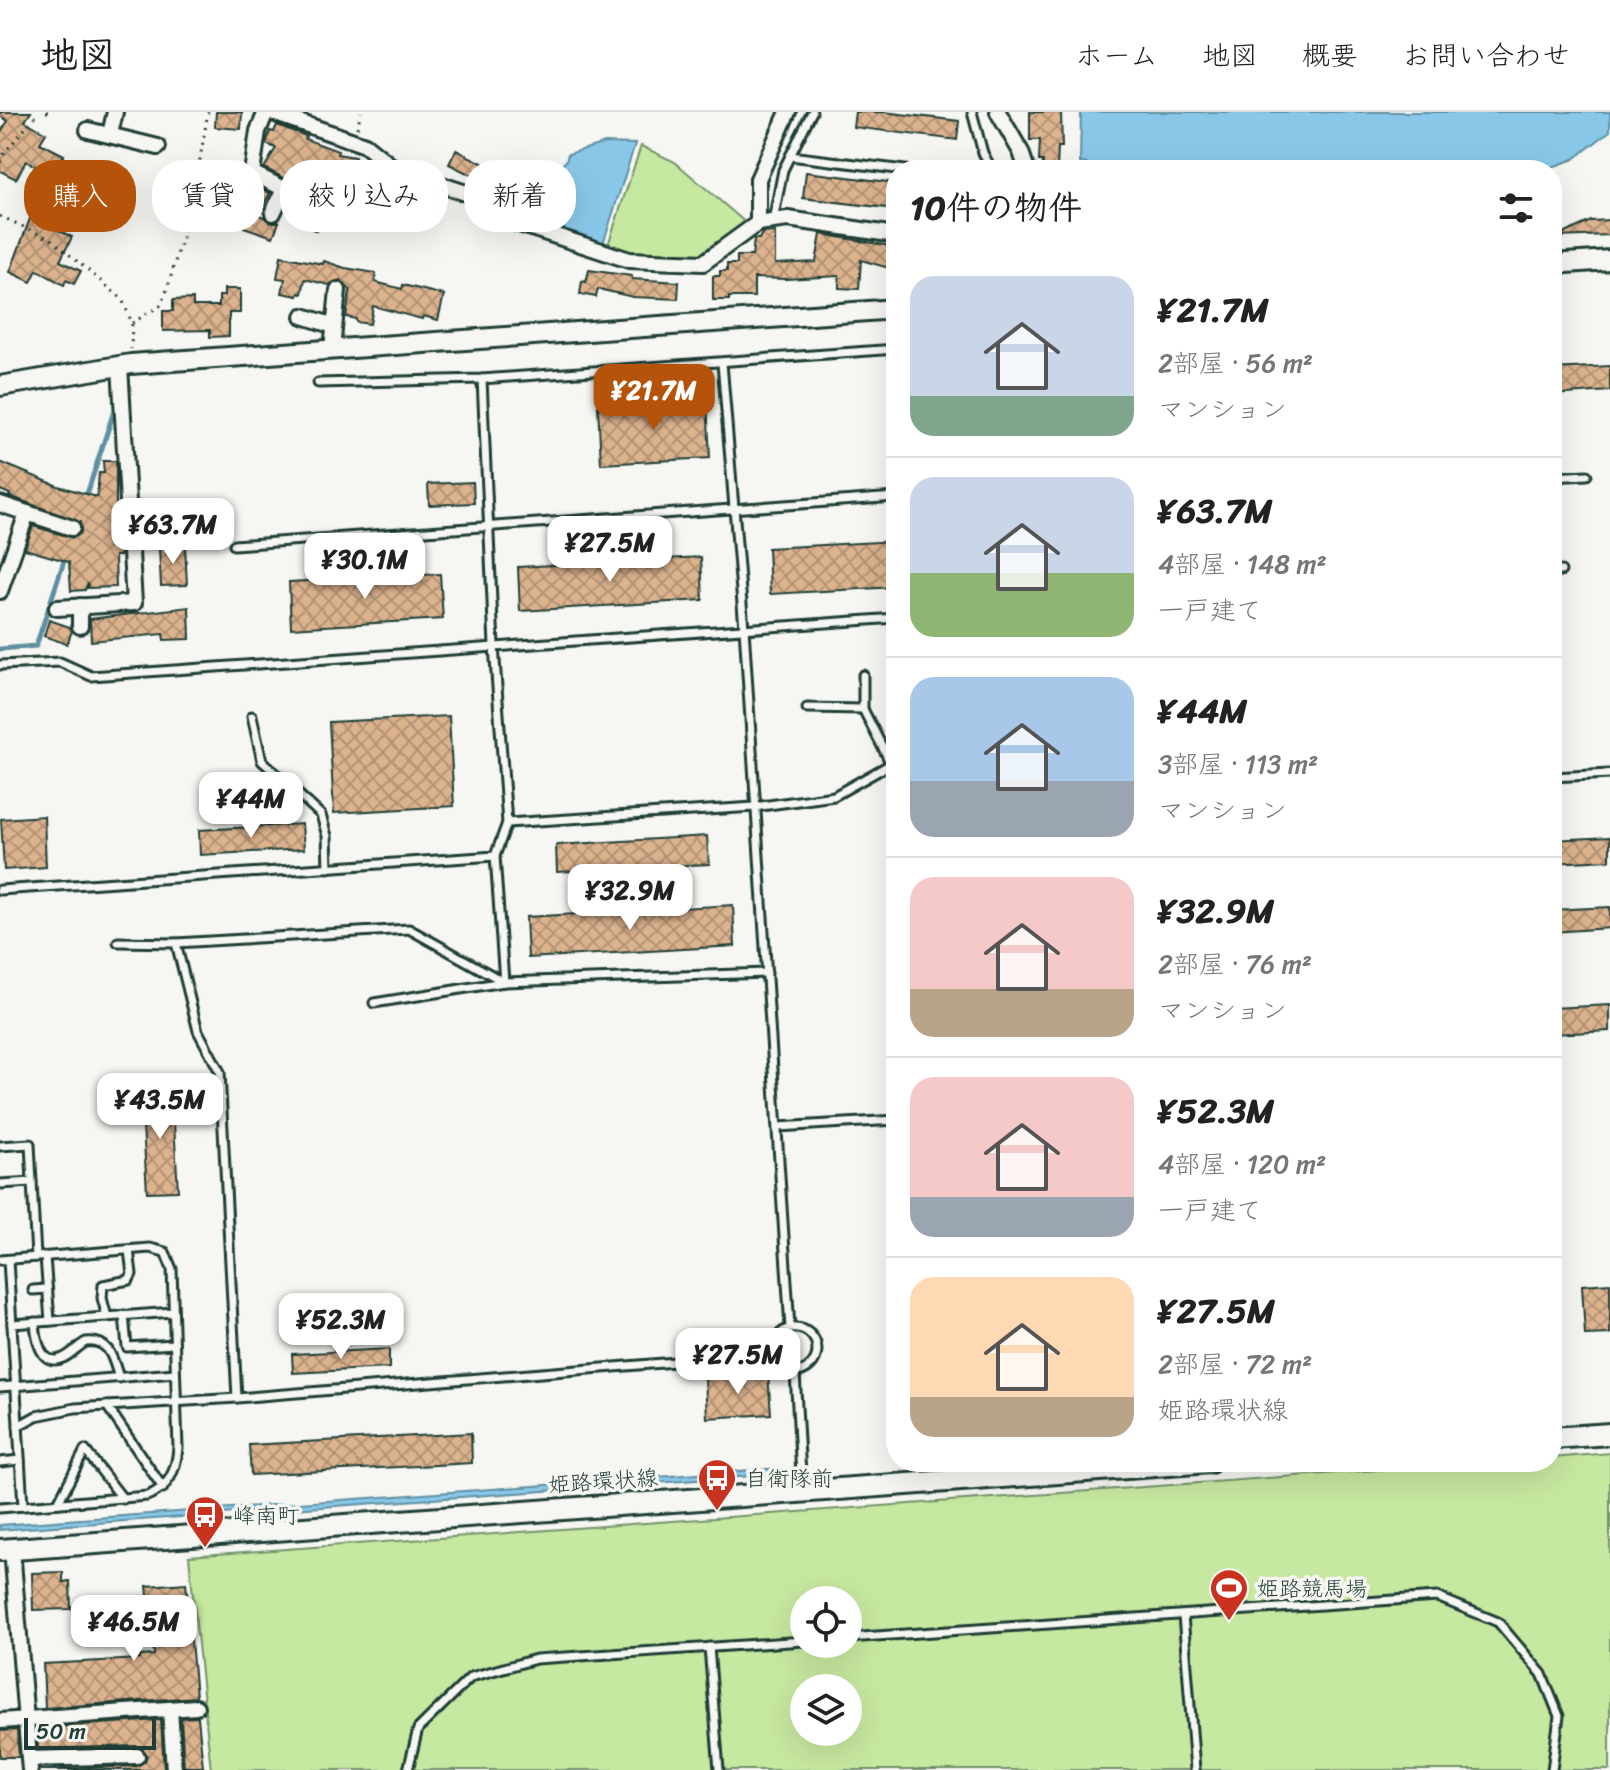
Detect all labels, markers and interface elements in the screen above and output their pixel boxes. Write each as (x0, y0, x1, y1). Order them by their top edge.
text: 地図 (40, 22, 116, 89)
text: ホーム (1075, 31, 1158, 80)
text: 地図 (1202, 31, 1258, 80)
text: 概要 (1302, 31, 1358, 80)
text: お問い合わせ (1402, 31, 1570, 80)
chip: 購入 (24, 160, 136, 232)
chip: 賃貸 (152, 160, 264, 232)
chip: 絞り込み (280, 160, 448, 232)
chip: 新着 (464, 160, 576, 232)
text: 10件の物件 (910, 178, 1082, 238)
icon: filters (1494, 186, 1538, 230)
text: ¥21.7M (1158, 280, 1269, 340)
icon: home (974, 308, 1070, 404)
text: 2部屋 · 56 m² (1158, 340, 1313, 386)
pin: ¥21.7M (589, 364, 719, 432)
text: ¥21.7M (612, 367, 696, 413)
text: マンション (1158, 386, 1287, 432)
text: ¥63.7M (1158, 481, 1272, 541)
pin: ¥63.7M (108, 498, 238, 566)
text: ¥63.7M (129, 501, 217, 547)
icon: home (974, 509, 1070, 605)
pin: ¥27.5M (545, 516, 675, 584)
text: ¥27.5M (565, 519, 655, 565)
pin: ¥30.1M (300, 533, 430, 601)
text: ¥30.1M (322, 536, 408, 582)
text: 4部屋 · 148 m² (1158, 541, 1327, 587)
text: 一戸建て (1158, 587, 1262, 633)
text: ¥44M (1158, 681, 1247, 741)
icon: home (974, 709, 1070, 805)
text: 3部屋 · 113 m² (1158, 741, 1318, 787)
pin: ¥44M (204, 772, 298, 840)
text: ¥44M (217, 775, 285, 821)
text: マンション (1158, 787, 1287, 833)
pin: ¥32.9M (565, 864, 695, 932)
text: ¥32.9M (586, 867, 674, 913)
text: ¥32.9M (1158, 881, 1274, 941)
icon: home (974, 909, 1070, 1005)
text: 2部屋 · 76 m² (1158, 941, 1312, 987)
text: マンション (1158, 987, 1287, 1033)
pin: ¥43.5M (95, 1073, 225, 1141)
text: ¥43.5M (115, 1076, 205, 1122)
text: ¥52.3M (1158, 1081, 1274, 1141)
icon: home (974, 1109, 1070, 1205)
text: 4部屋 · 120 m² (1158, 1141, 1326, 1187)
text: 一戸建て (1158, 1187, 1262, 1233)
text: ¥27.5M (1158, 1281, 1275, 1341)
pin: ¥52.3M (276, 1293, 406, 1361)
text: ¥52.3M (297, 1296, 385, 1342)
icon: home (974, 1309, 1070, 1405)
pin: ¥27.5M (673, 1328, 803, 1396)
text: ¥27.5M (693, 1331, 783, 1377)
text: 2部屋 · 72 m² (1158, 1341, 1312, 1387)
text: 姫路環状線 (1158, 1387, 1288, 1433)
bus stop icon: 自衛隊前 (696, 1457, 738, 1512)
street label: 姫路環状線 (547, 1458, 659, 1504)
place label: 自衛隊前 (745, 1459, 833, 1498)
bus stop icon: 峰南町 (184, 1494, 226, 1549)
place label: 峰南町 (233, 1496, 299, 1535)
sports icon: 姫路競馬場 (1208, 1567, 1250, 1622)
place label: 姫路競馬場 (1257, 1569, 1367, 1608)
map controls (790, 1586, 862, 1746)
button: locate (790, 1586, 862, 1658)
pin: ¥46.5M (69, 1595, 199, 1663)
text: ¥46.5M (89, 1598, 179, 1644)
button: layers (790, 1674, 862, 1746)
text: 50 m (36, 1712, 86, 1751)
scale bar (24, 1714, 156, 1750)

